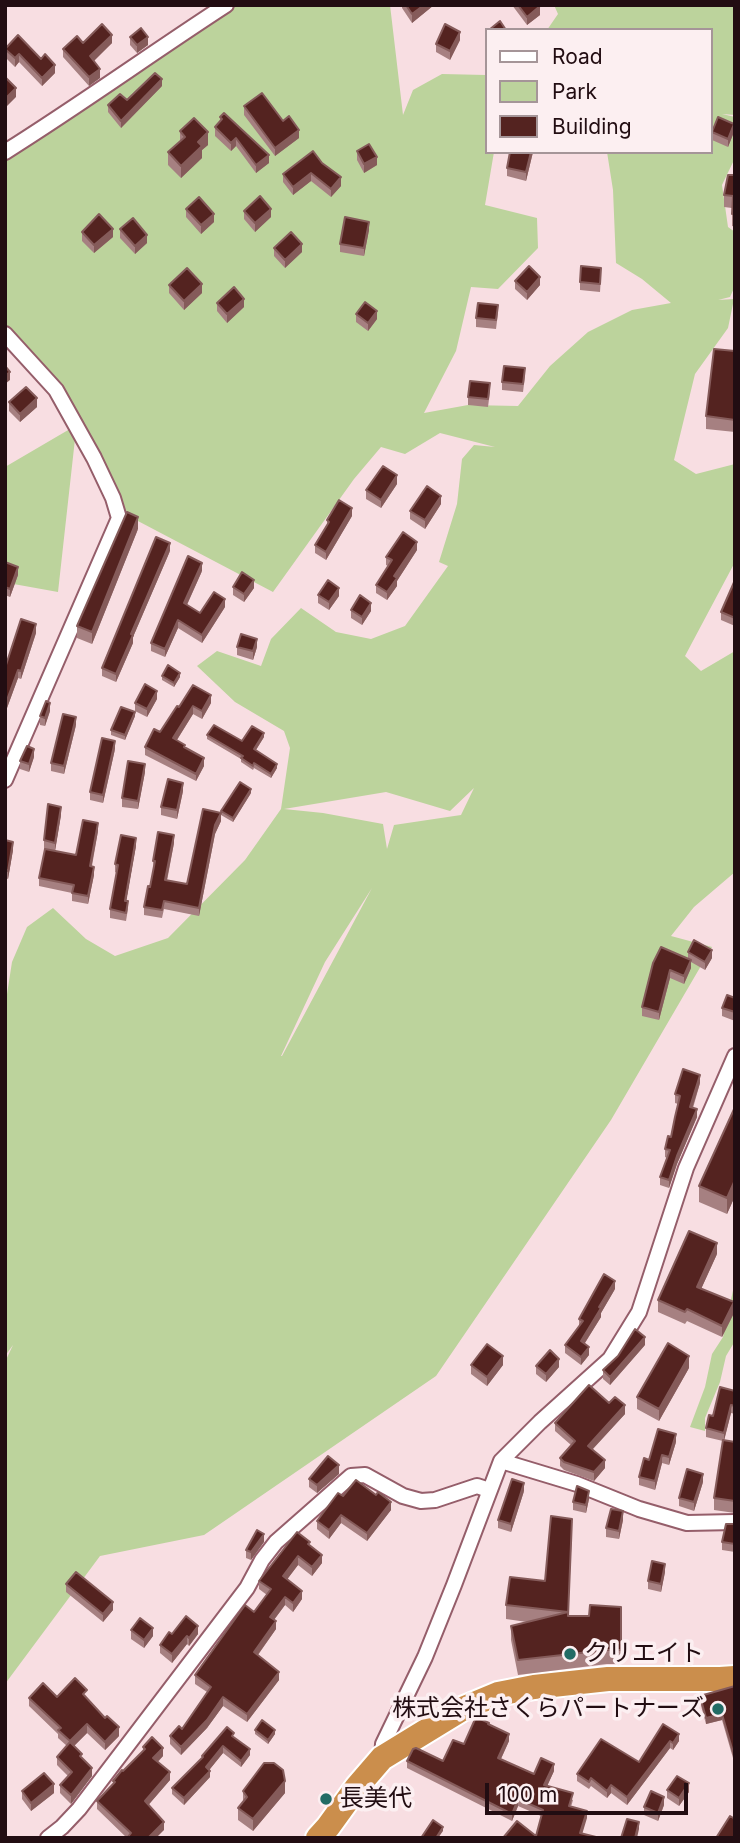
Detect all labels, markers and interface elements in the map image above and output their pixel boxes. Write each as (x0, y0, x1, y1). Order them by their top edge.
legend (484, 28, 712, 154)
text: Road (552, 44, 603, 69)
text: Park (552, 79, 597, 104)
text: Building (552, 114, 632, 139)
place label: クリエイト (584, 1640, 704, 1668)
marker: クリエイト (562, 1646, 578, 1662)
place label: 株式会社さくらパートナーズ (392, 1695, 704, 1723)
marker: 株式会社さくらパートナーズ (710, 1701, 726, 1717)
scale bar (488, 1770, 691, 1814)
text: 100 m (498, 1782, 557, 1807)
place label: 長美代 (340, 1785, 412, 1813)
marker: 長美代 (318, 1791, 334, 1807)

